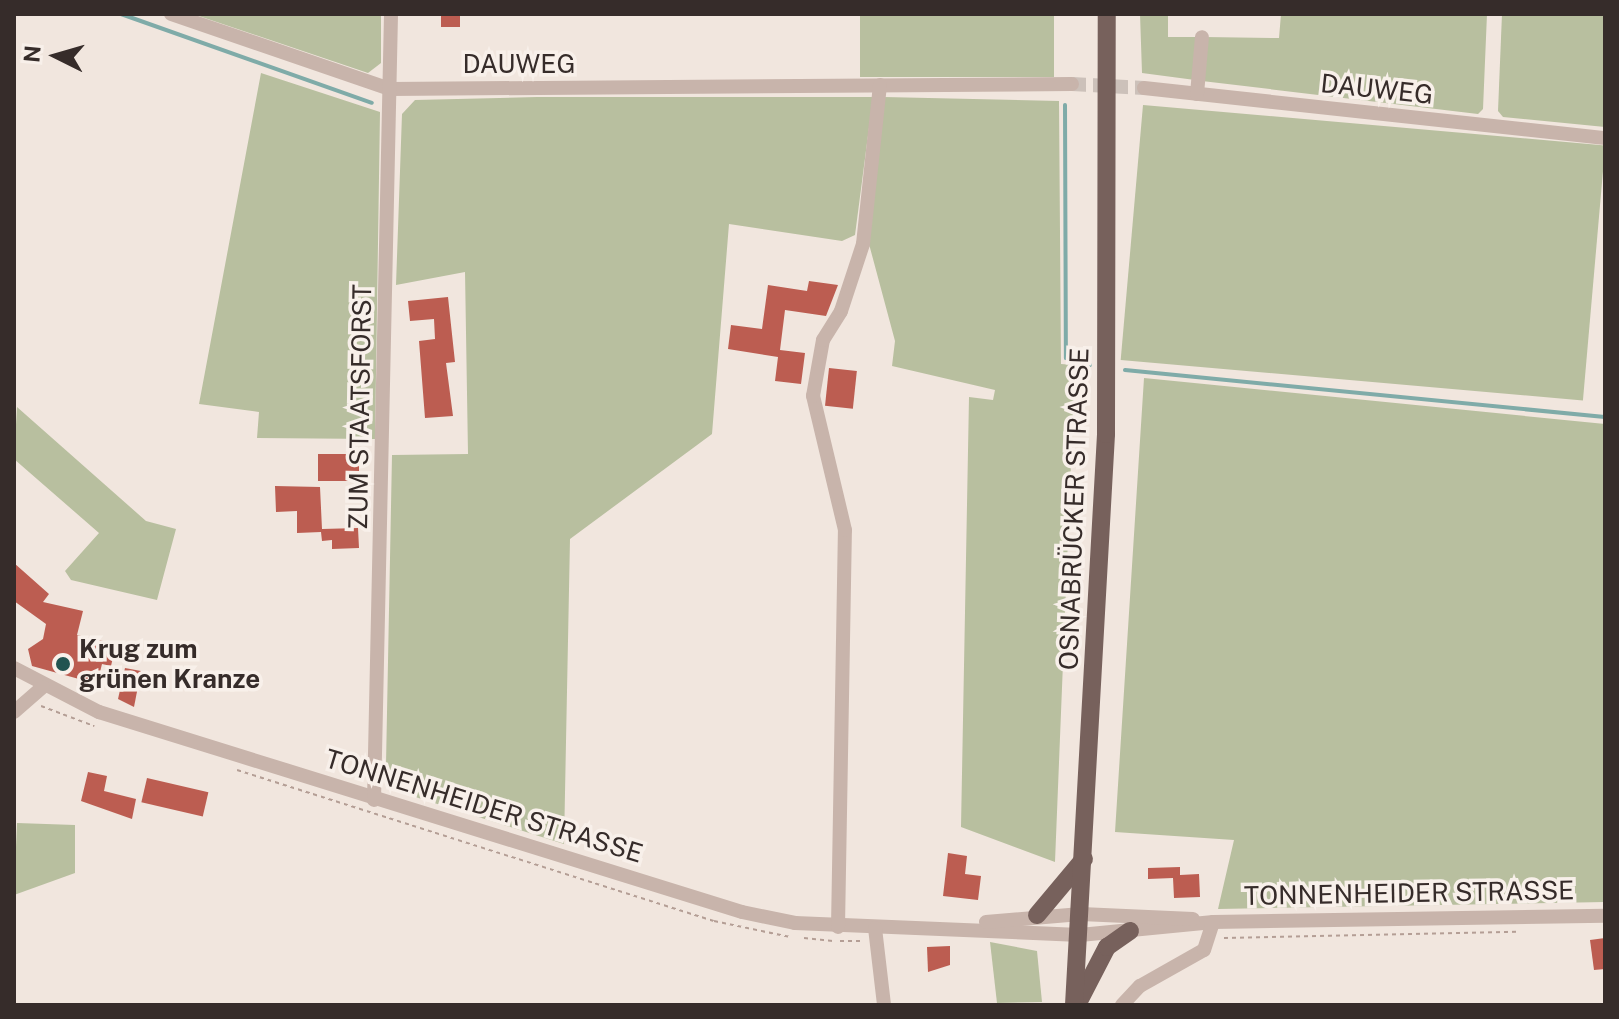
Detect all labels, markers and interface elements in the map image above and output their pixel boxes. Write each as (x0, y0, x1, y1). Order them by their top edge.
north arrow (16, 16, 96, 96)
text: N (18, 44, 46, 64)
street label: DAUWEG (463, 48, 575, 80)
street label: DAUWEG (1319, 68, 1435, 110)
street label: ZUM STAATSFORST (342, 284, 378, 530)
street label: OSNABRÜCKER STRASSE (1053, 347, 1095, 671)
place label: Krug zum grünen Kranze (79, 633, 260, 694)
marker: Krug zum grünen Kranze (54, 655, 72, 673)
street label: TONNENHEIDER STRASSE (321, 743, 647, 869)
street label: TONNENHEIDER STRASSE (1243, 875, 1575, 911)

